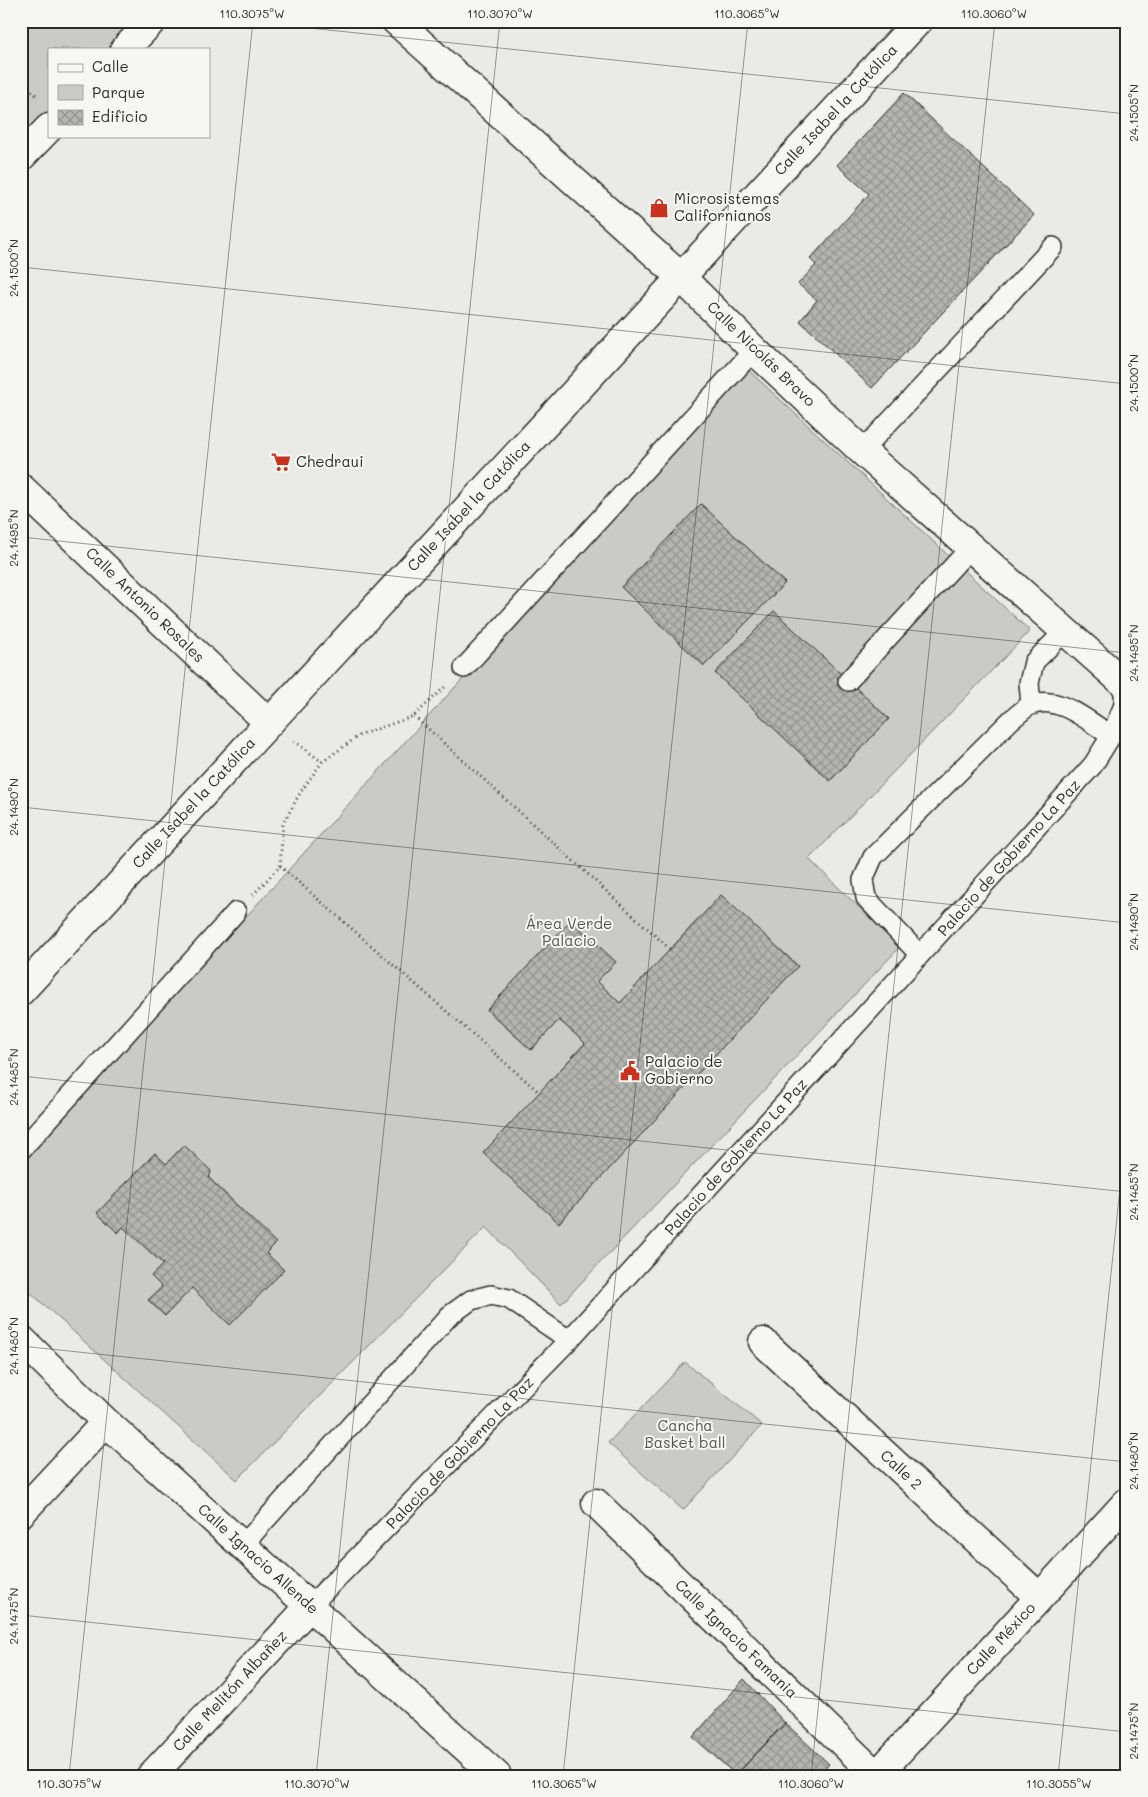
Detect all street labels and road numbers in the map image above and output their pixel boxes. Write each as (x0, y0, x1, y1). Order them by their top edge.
street label: Calle Isabel la Católica (769, 40, 901, 179)
street label: Calle Nicolás Bravo (703, 296, 820, 410)
street label: Calle Isabel la Católica (402, 436, 534, 575)
street label: Calle Antonio Rosales (82, 542, 209, 666)
street label: Calle Isabel la Católica (127, 733, 259, 872)
street label: Palacio de Gobierno La Paz (933, 775, 1084, 940)
street label: Palacio de Gobierno La Paz (660, 1074, 811, 1239)
street label: Palacio de Gobierno La Paz (381, 1372, 537, 1533)
street label: Calle 2 (877, 1445, 927, 1494)
street label: Calle Ignacio Allende (194, 1499, 323, 1618)
street label: Calle Ignacio Famania (671, 1574, 802, 1702)
street label: Calle México (961, 1597, 1039, 1679)
street label: Calle Melitón Albañez (168, 1625, 291, 1755)

